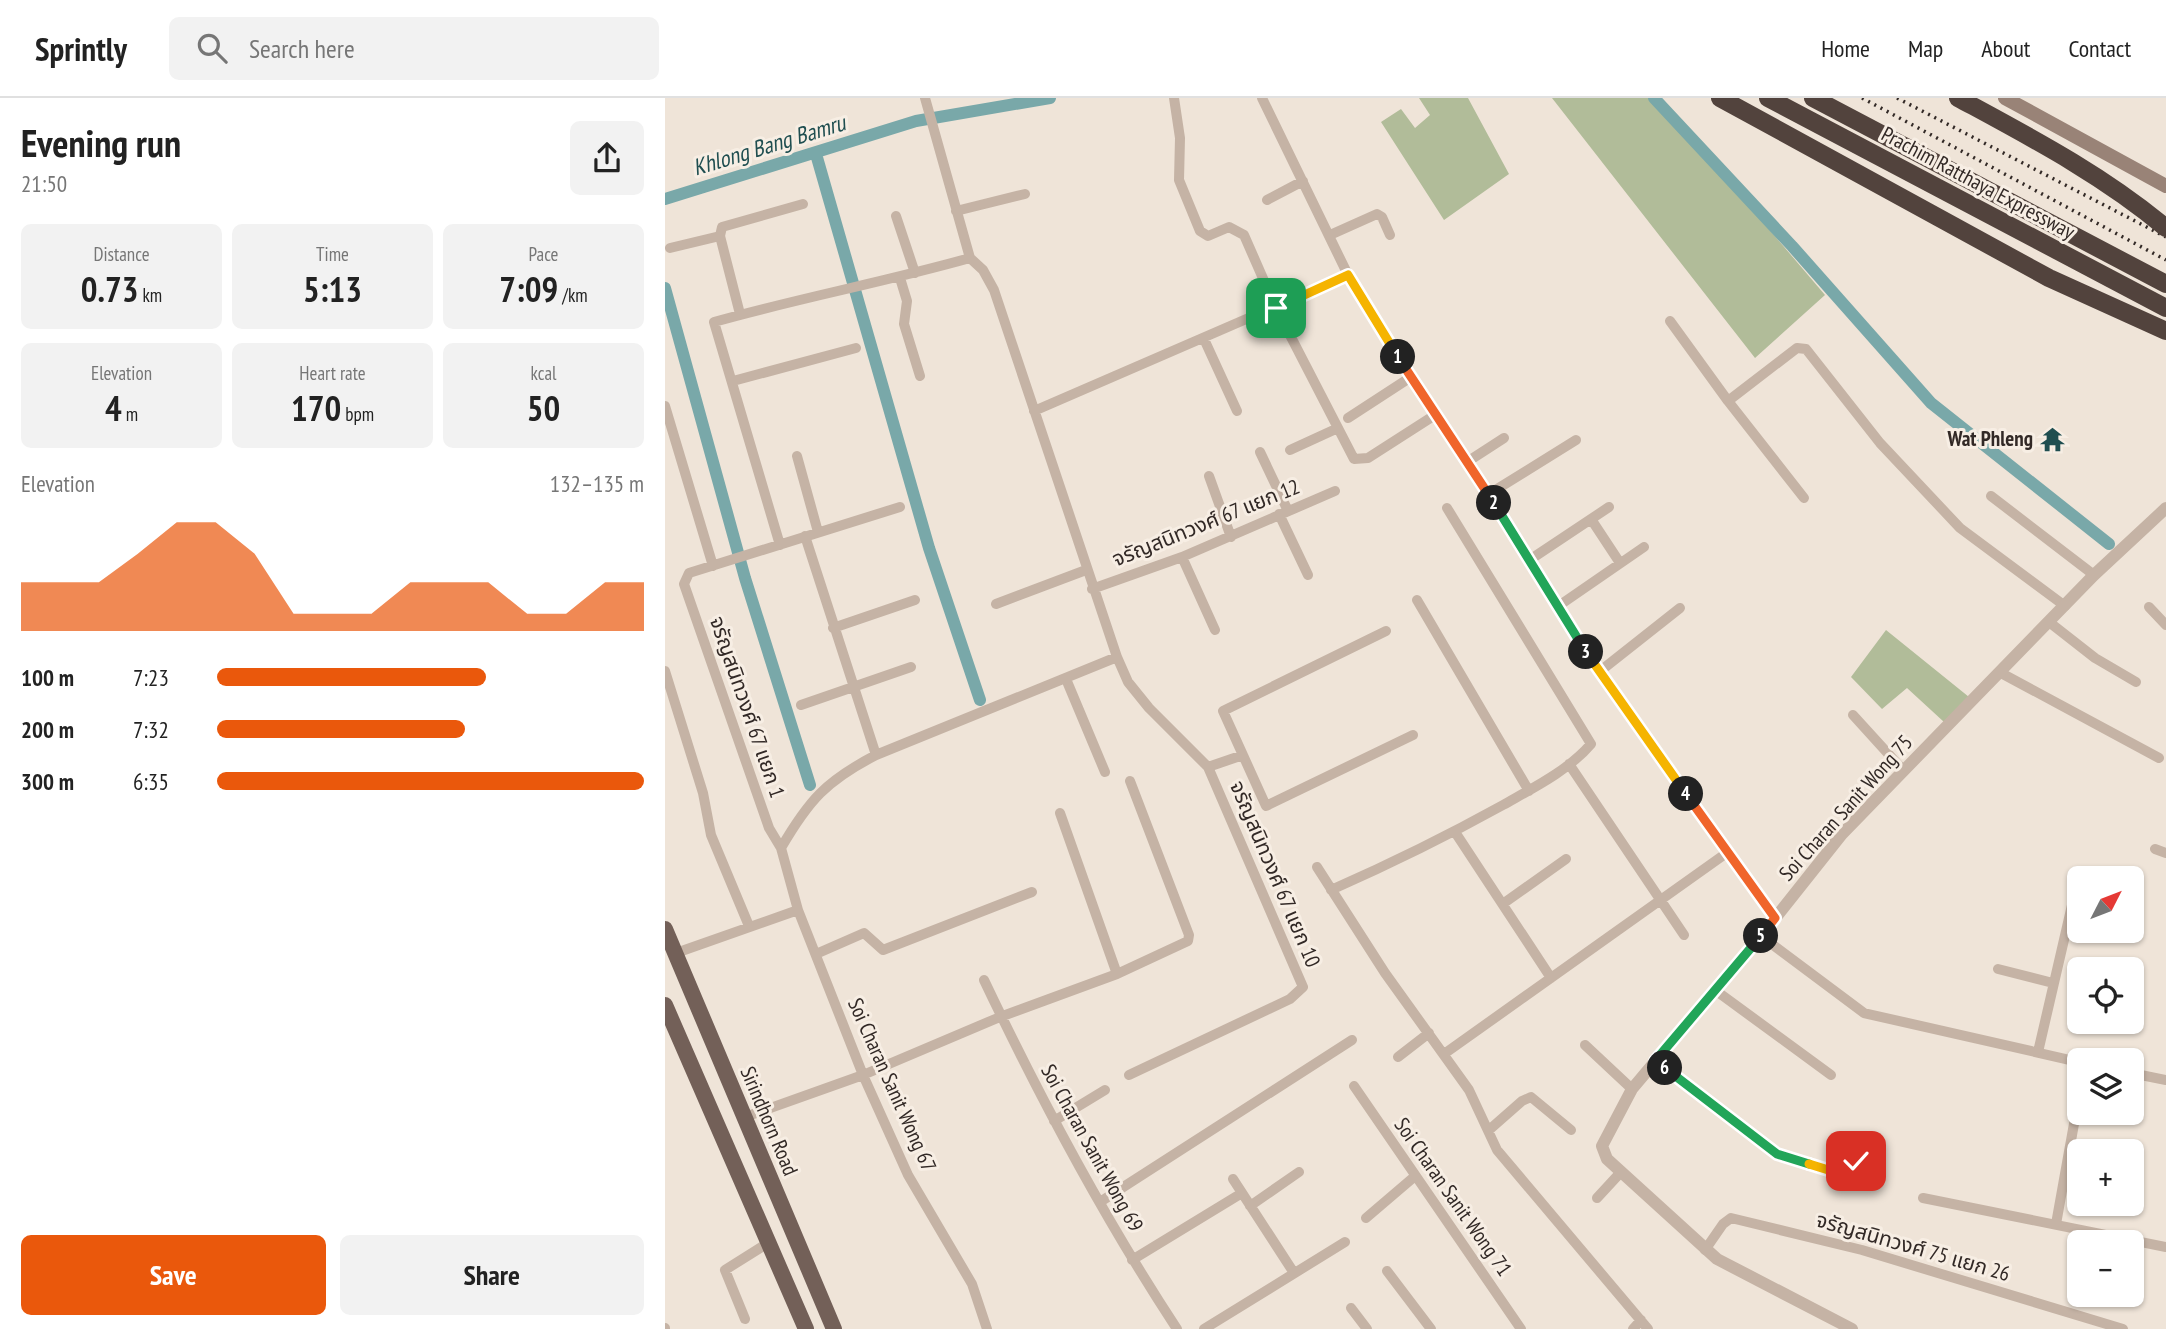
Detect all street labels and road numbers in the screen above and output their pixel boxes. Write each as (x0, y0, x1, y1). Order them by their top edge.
street label: Prachim Ratthaya Expressway (1877, 120, 2080, 245)
street label: จรัญสนิทวงศ์ 67 แยก 12 (1108, 473, 1303, 572)
street label: จรัญสนิทวงศ์ 67 แยก 1 (704, 613, 791, 801)
street label: Soi Charan Sanit Wong 75 (1773, 729, 1918, 886)
street label: จรัญสนิทวงศ์ 67 แยก 10 (1224, 777, 1327, 971)
street label: Soi Charan Sanit Wong 67 (842, 994, 943, 1176)
street label: Soi Charan Sanit Wong 69 (1035, 1059, 1150, 1236)
street label: Sirindhorn Road (734, 1062, 804, 1179)
street label: Soi Charan Sanit Wong 71 (1389, 1112, 1518, 1281)
street label: จรัญสนิทวงศ์ 75 แยก 26 (1813, 1206, 2013, 1287)

